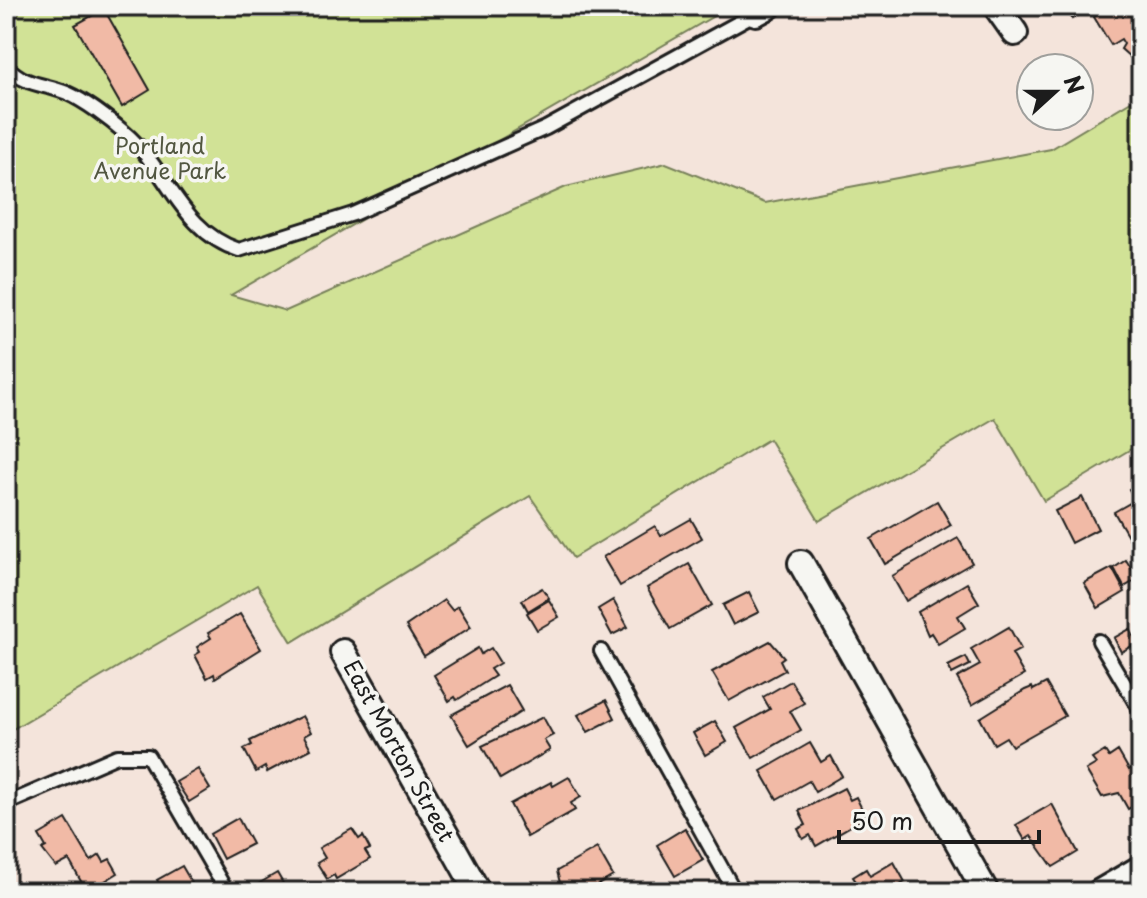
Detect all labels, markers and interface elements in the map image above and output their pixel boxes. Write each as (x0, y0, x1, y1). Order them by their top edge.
north arrow (1015, 52, 1095, 132)
text: N (1057, 70, 1094, 98)
park label: Portland Avenue Park (94, 128, 226, 186)
street label: East Morton Street (337, 653, 464, 847)
scale bar (839, 794, 1039, 844)
text: 50 m (851, 802, 913, 838)

